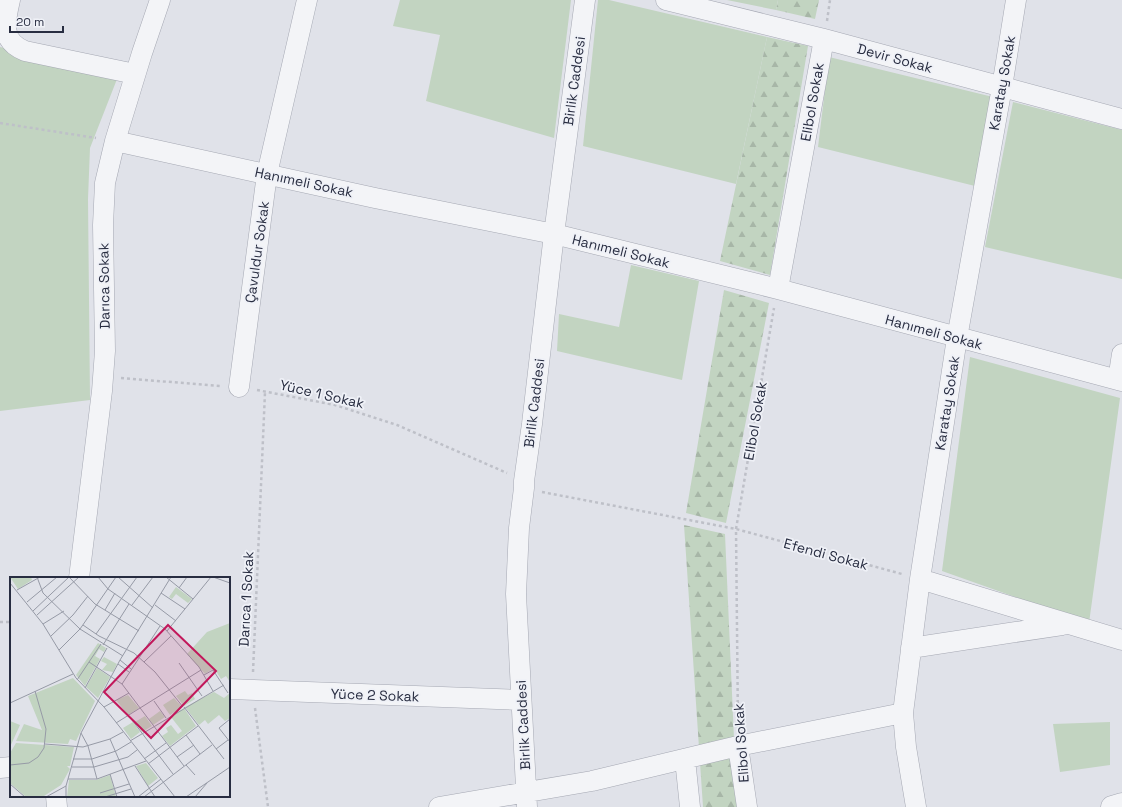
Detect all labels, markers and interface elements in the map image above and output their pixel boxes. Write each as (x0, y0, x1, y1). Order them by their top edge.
scale bar (10, 8, 63, 34)
text: 20 m (16, 14, 44, 30)
street label: Karatay Sokak (985, 34, 1019, 132)
street label: Birlik Caddesi (559, 35, 589, 127)
street label: Devir Sokak (855, 39, 935, 77)
street label: Elibol Sokak (796, 61, 828, 143)
street label: Hanımeli Sokak (253, 163, 355, 201)
street label: Çavuldur Sokak (241, 199, 273, 304)
street label: Hanımeli Sokak (570, 230, 672, 272)
street label: Darıca Sokak (94, 242, 114, 329)
street label: Hanımeli Sokak (883, 310, 985, 354)
street label: Karatay Sokak (931, 354, 963, 452)
street label: Birlik Caddesi (520, 357, 548, 449)
street label: Yüce 1 Sokak (278, 376, 366, 413)
street label: Elibol Sokak (739, 380, 771, 462)
street label: Efendi Sokak (782, 534, 871, 574)
street label: Darıca 1 Sokak (235, 550, 258, 647)
inset map (10, 577, 230, 797)
street label: Birlik Caddesi (512, 680, 534, 770)
street label: Yüce 2 Sokak (330, 684, 420, 706)
street label: Elibol Sokak (729, 702, 753, 783)

